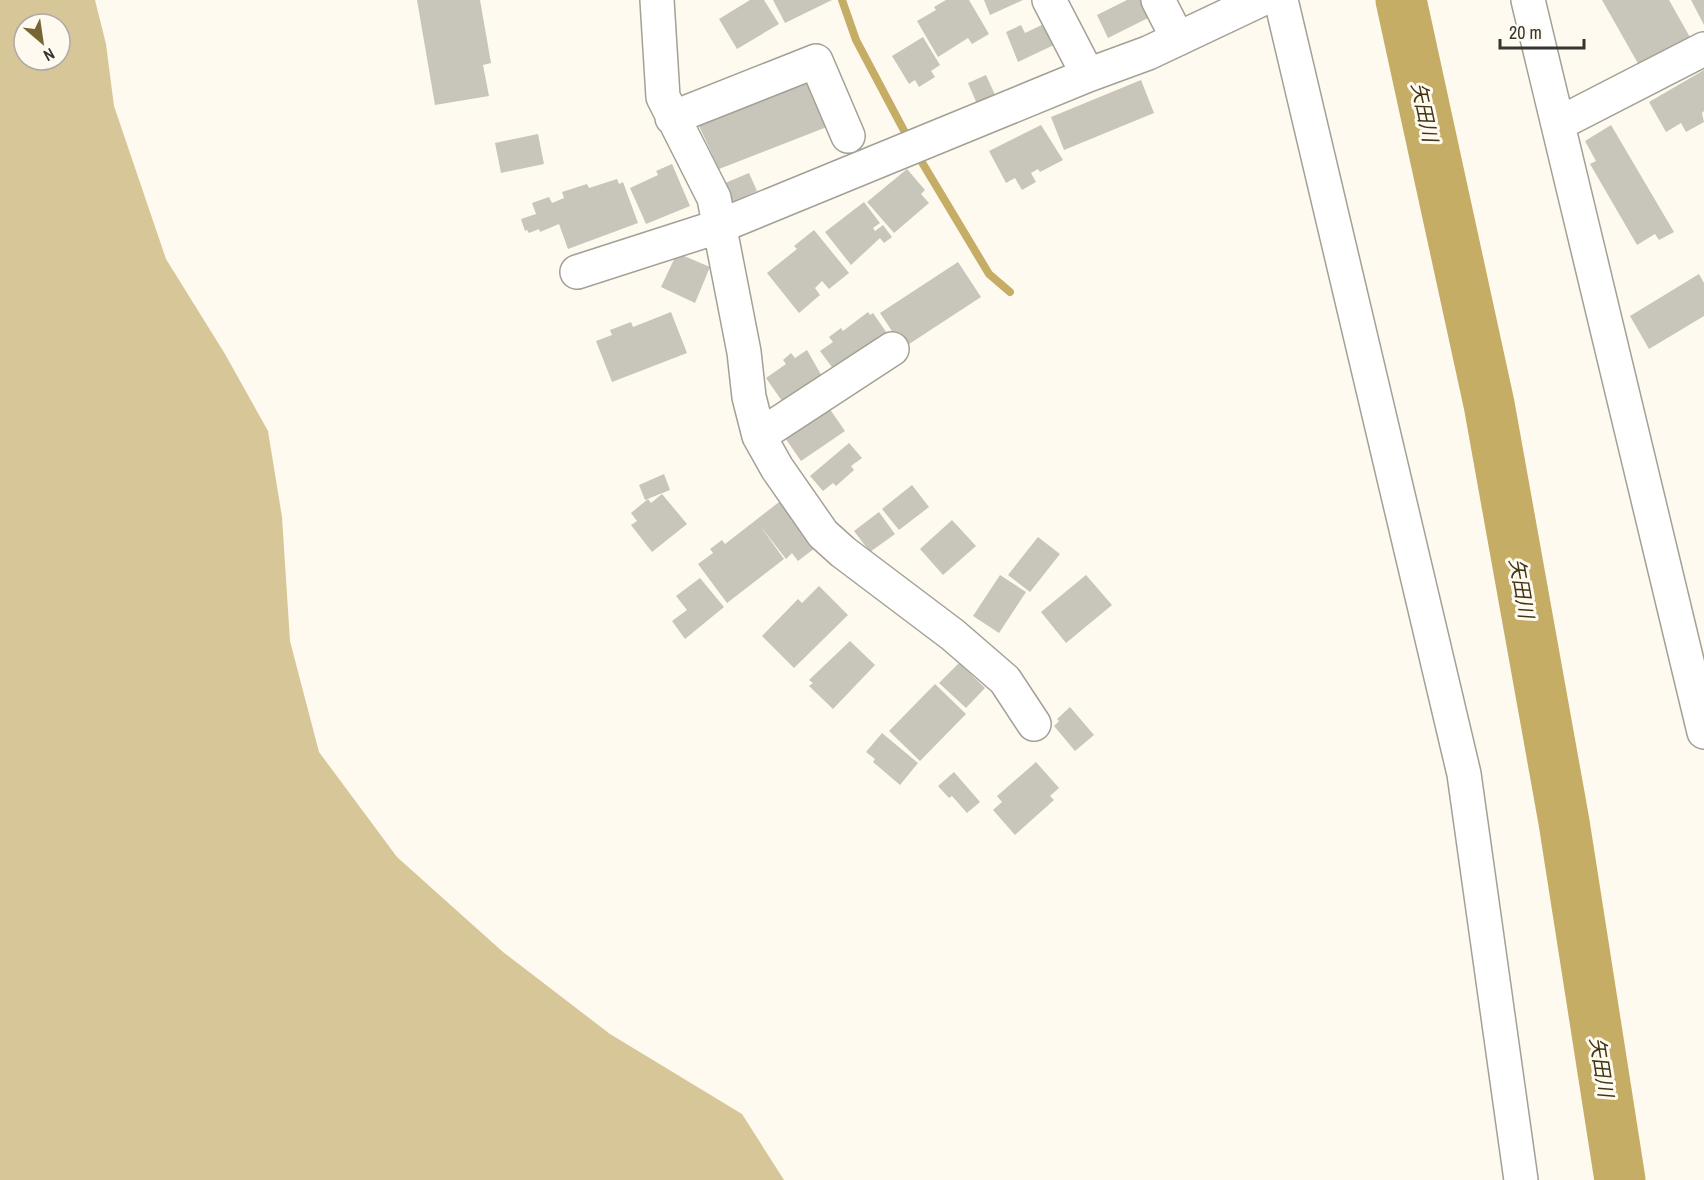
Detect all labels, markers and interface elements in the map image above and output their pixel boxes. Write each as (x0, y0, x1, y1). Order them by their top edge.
north arrow (12, 12, 72, 72)
scale bar (1500, 12, 1584, 50)
text: 20 m (1509, 20, 1542, 45)
text: N (40, 43, 59, 67)
water label: 矢田川 (1406, 80, 1445, 146)
water label: 矢田川 (1503, 556, 1541, 622)
water label: 矢田川 (1584, 1035, 1620, 1101)

